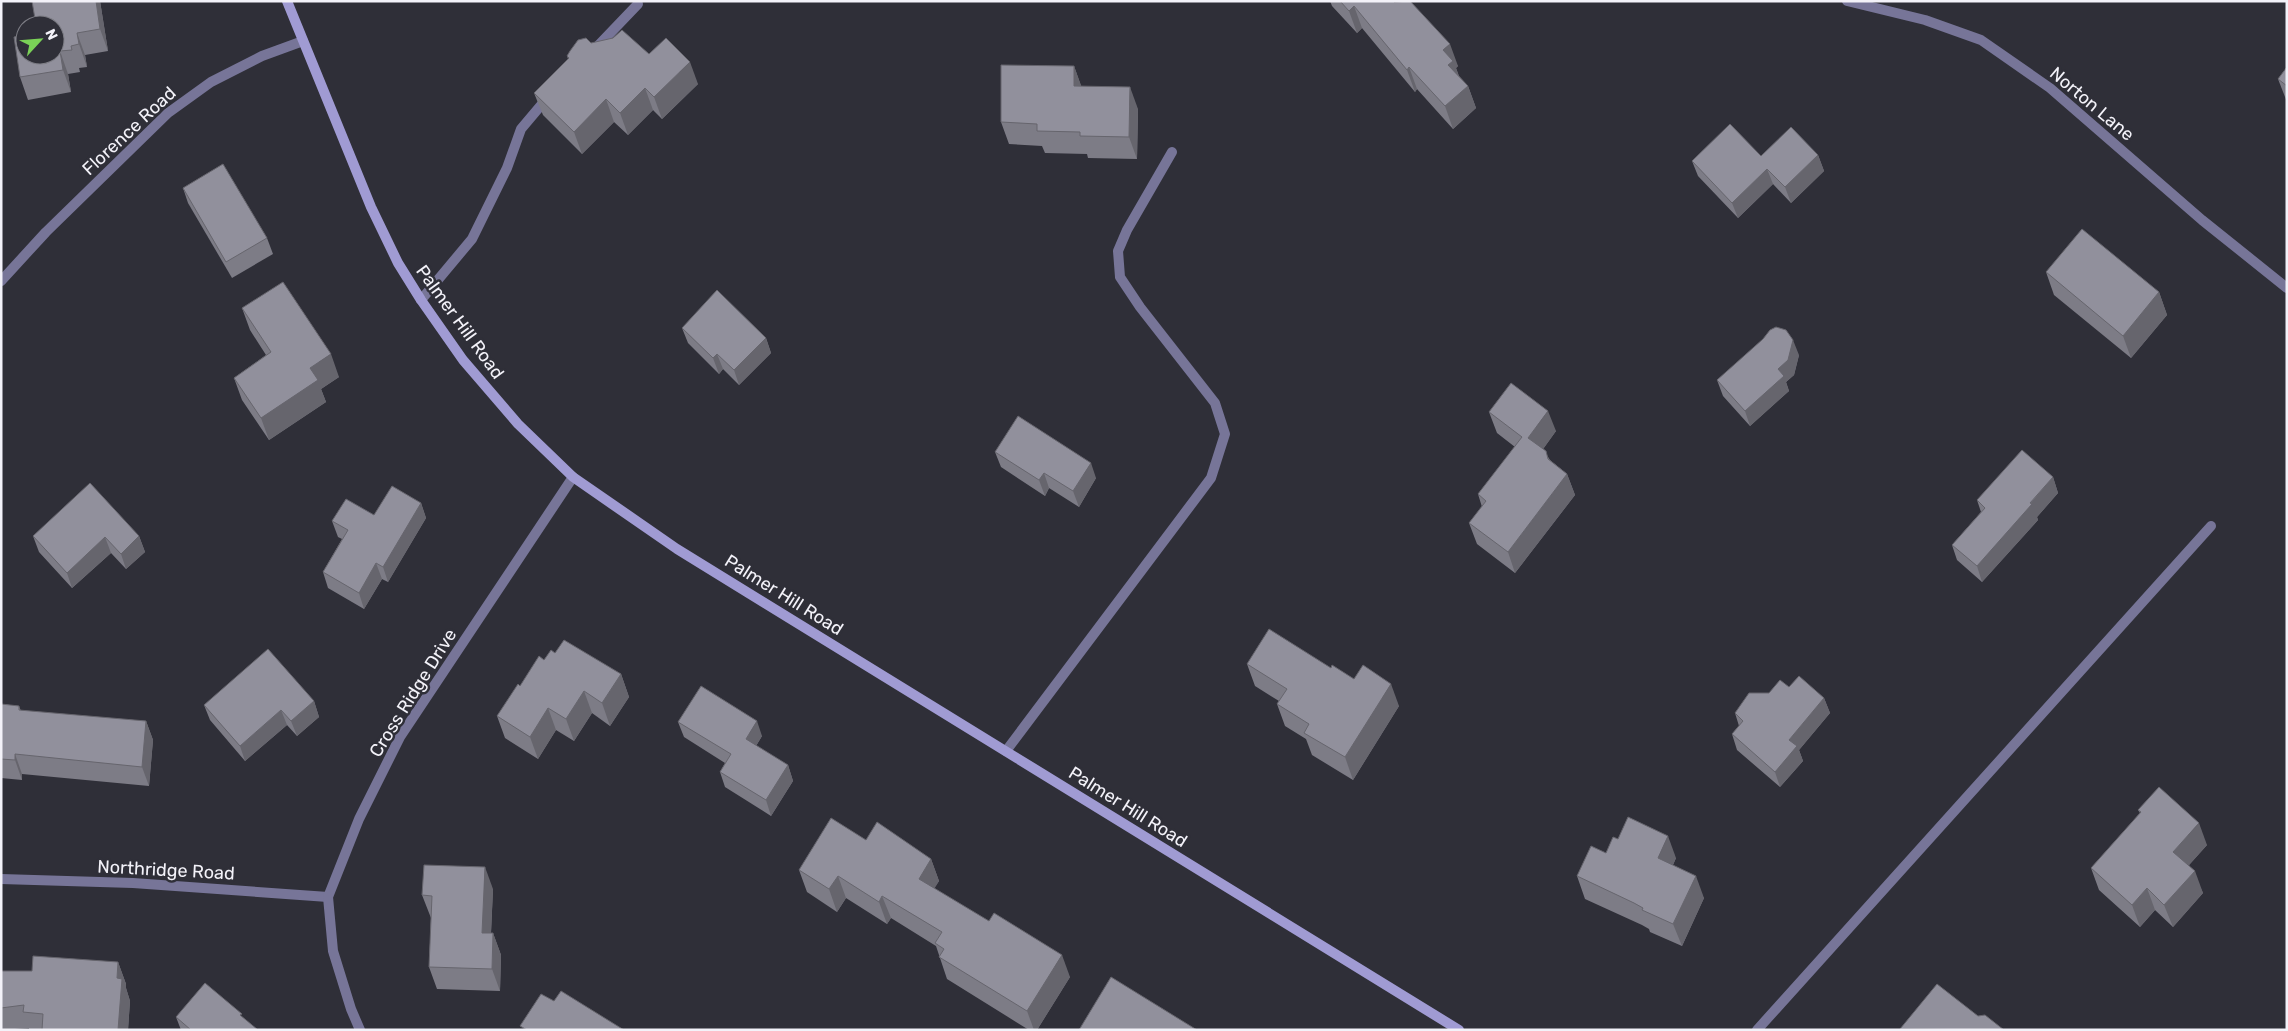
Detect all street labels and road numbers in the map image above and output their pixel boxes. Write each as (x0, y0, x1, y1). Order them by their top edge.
street label: Norton Lane (2045, 62, 2139, 146)
street label: Florence Road (78, 82, 180, 180)
street label: Palmer Hill Road (411, 261, 509, 383)
street label: Palmer Hill Road (721, 550, 847, 640)
street label: Cross Ridge Drive (365, 625, 461, 761)
street label: Palmer Hill Road (1065, 762, 1191, 852)
street label: Northridge Road (97, 855, 235, 885)

